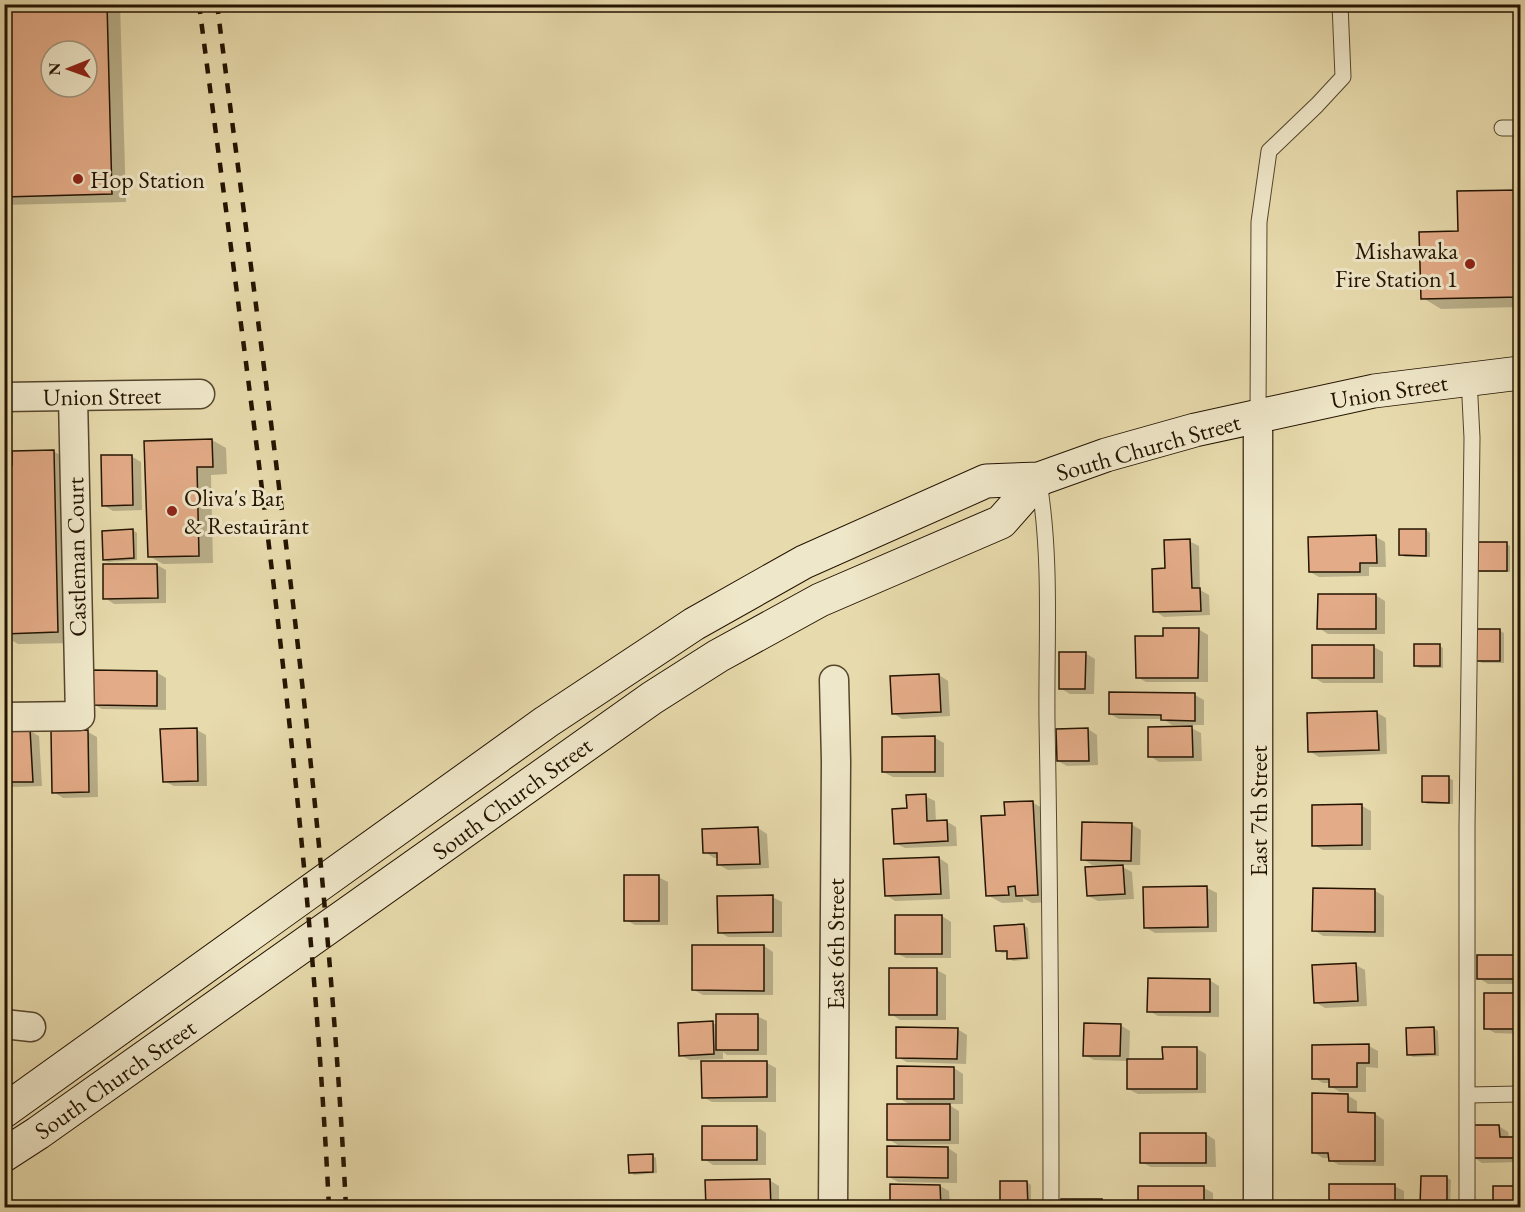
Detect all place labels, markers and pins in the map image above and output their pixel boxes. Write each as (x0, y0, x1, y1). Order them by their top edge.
place label: Hop Station (90, 164, 205, 195)
marker: Hop Station (71, 172, 85, 186)
place label: Mishawaka Fire Station 1 (1335, 235, 1458, 294)
marker: Mishawaka Fire Station 1 (1463, 257, 1477, 271)
place label: Oliva's Bar & Restaurant (184, 482, 309, 541)
marker: Oliva's Bar & Restaurant (165, 504, 179, 518)

